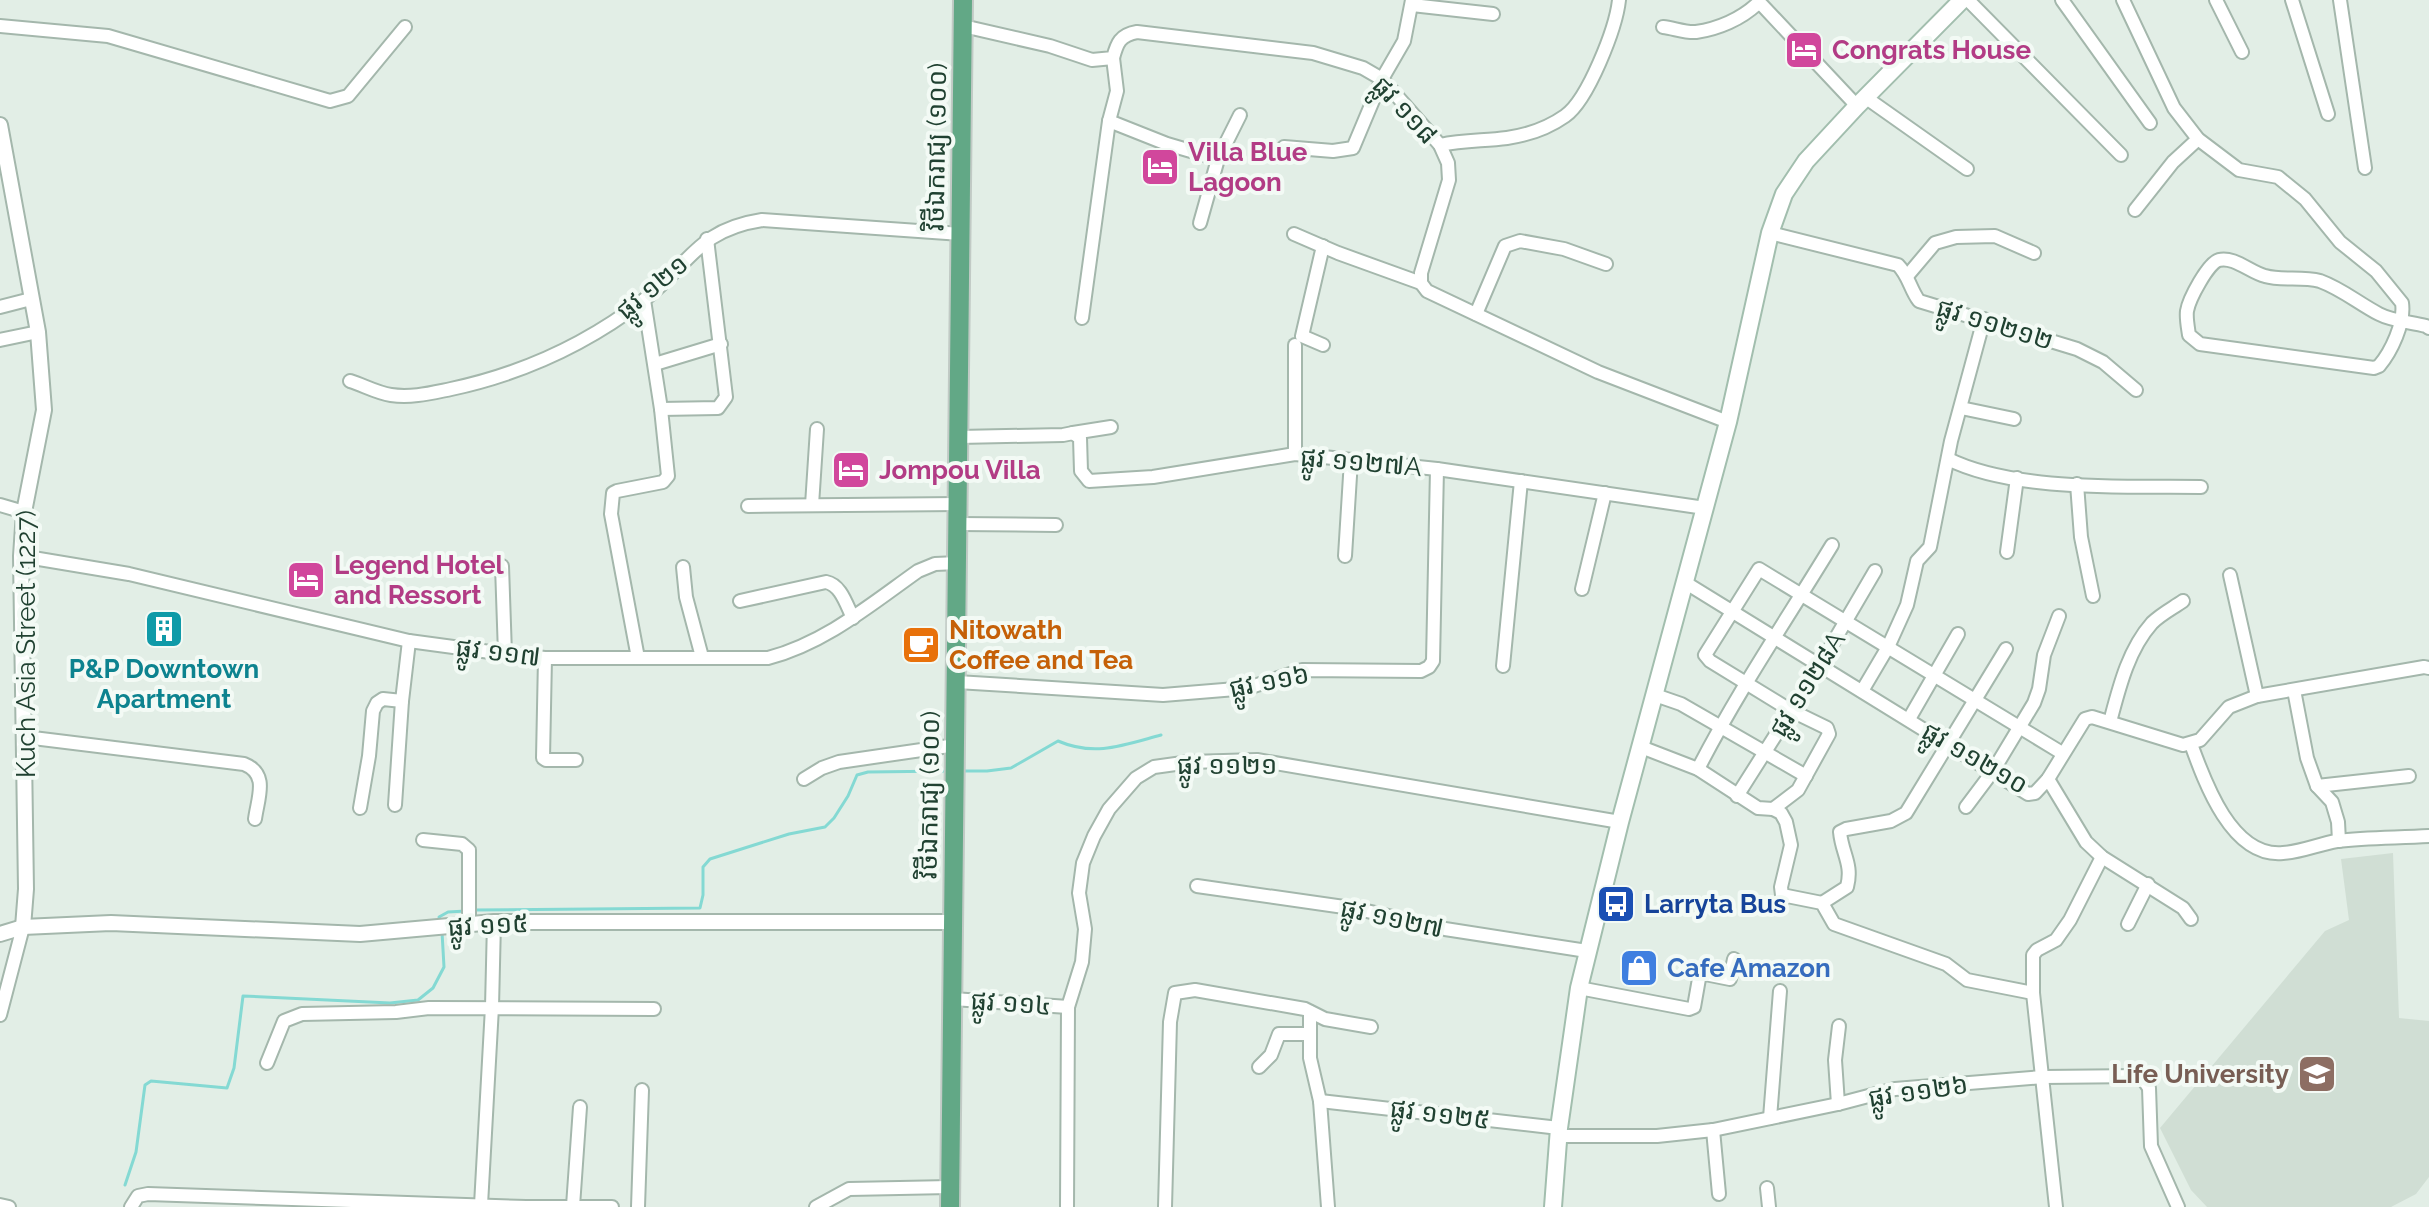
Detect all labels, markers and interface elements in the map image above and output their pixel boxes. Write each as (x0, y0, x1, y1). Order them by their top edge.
hotel icon: Congrats House (1783, 29, 1825, 71)
place label: Congrats House (1832, 35, 2031, 65)
street label: វិថីឯករាជ្យ (១០០) (919, 63, 953, 232)
street label: ផ្លូវ ១១៨ (1360, 70, 1444, 156)
place label: Villa Blue Lagoon (1188, 137, 1308, 197)
hotel icon: Villa Blue Lagoon (1139, 146, 1181, 188)
street label: ផ្លូវ ១២១ (610, 248, 699, 332)
street label: ផ្លូវ ១១២១២ (1931, 292, 2057, 364)
street label: ផ្លូវ ១១២៧A (1298, 442, 1424, 491)
hotel icon: Jompou Villa (830, 449, 872, 491)
place label: Jompou Villa (879, 455, 1041, 485)
street label: Kuch Asia Street (1227) (11, 510, 41, 778)
place label: Legend Hotel and Ressort (334, 550, 505, 610)
hotel icon: Legend Hotel and Ressort (285, 559, 327, 601)
building icon: P&P Downtown Apartment (143, 608, 185, 650)
place label: Nitowath Coffee and Tea (949, 615, 1133, 675)
cafe icon: Nitowath Coffee and Tea (900, 624, 942, 666)
street label: ផ្លូវ ១១២៨A (1763, 626, 1859, 747)
street label: ផ្លូវ ១១៧ (453, 632, 542, 681)
place label: P&P Downtown Apartment (69, 654, 259, 714)
street label: ផ្លូវ ១១៦ (1226, 659, 1313, 712)
street label: វិថីឯករាជ្យ (១០០) (912, 711, 946, 880)
street label: ផ្លូវ ១១២១០ (1912, 716, 2033, 808)
street label: ផ្លូវ ១១២១ (1177, 750, 1277, 789)
bus stop icon: Larryta Bus (1595, 883, 1637, 925)
place label: Larryta Bus (1644, 889, 1786, 919)
street label: ផ្លូវ ១១២៧ (1336, 892, 1446, 952)
street label: ផ្លូវ ១១៥ (447, 908, 530, 951)
shop icon: Cafe Amazon (1618, 947, 1660, 989)
place label: Cafe Amazon (1667, 953, 1831, 983)
street label: ផ្លូវ ១១៤ (969, 985, 1053, 1029)
school or university icon: Life University (2296, 1053, 2338, 1095)
place label: Life University (2111, 1059, 2289, 1089)
street label: ផ្លូវ ១១២៦ (1866, 1069, 1971, 1121)
street label: ផ្លូវ ១១២៥ (1387, 1093, 1492, 1144)

